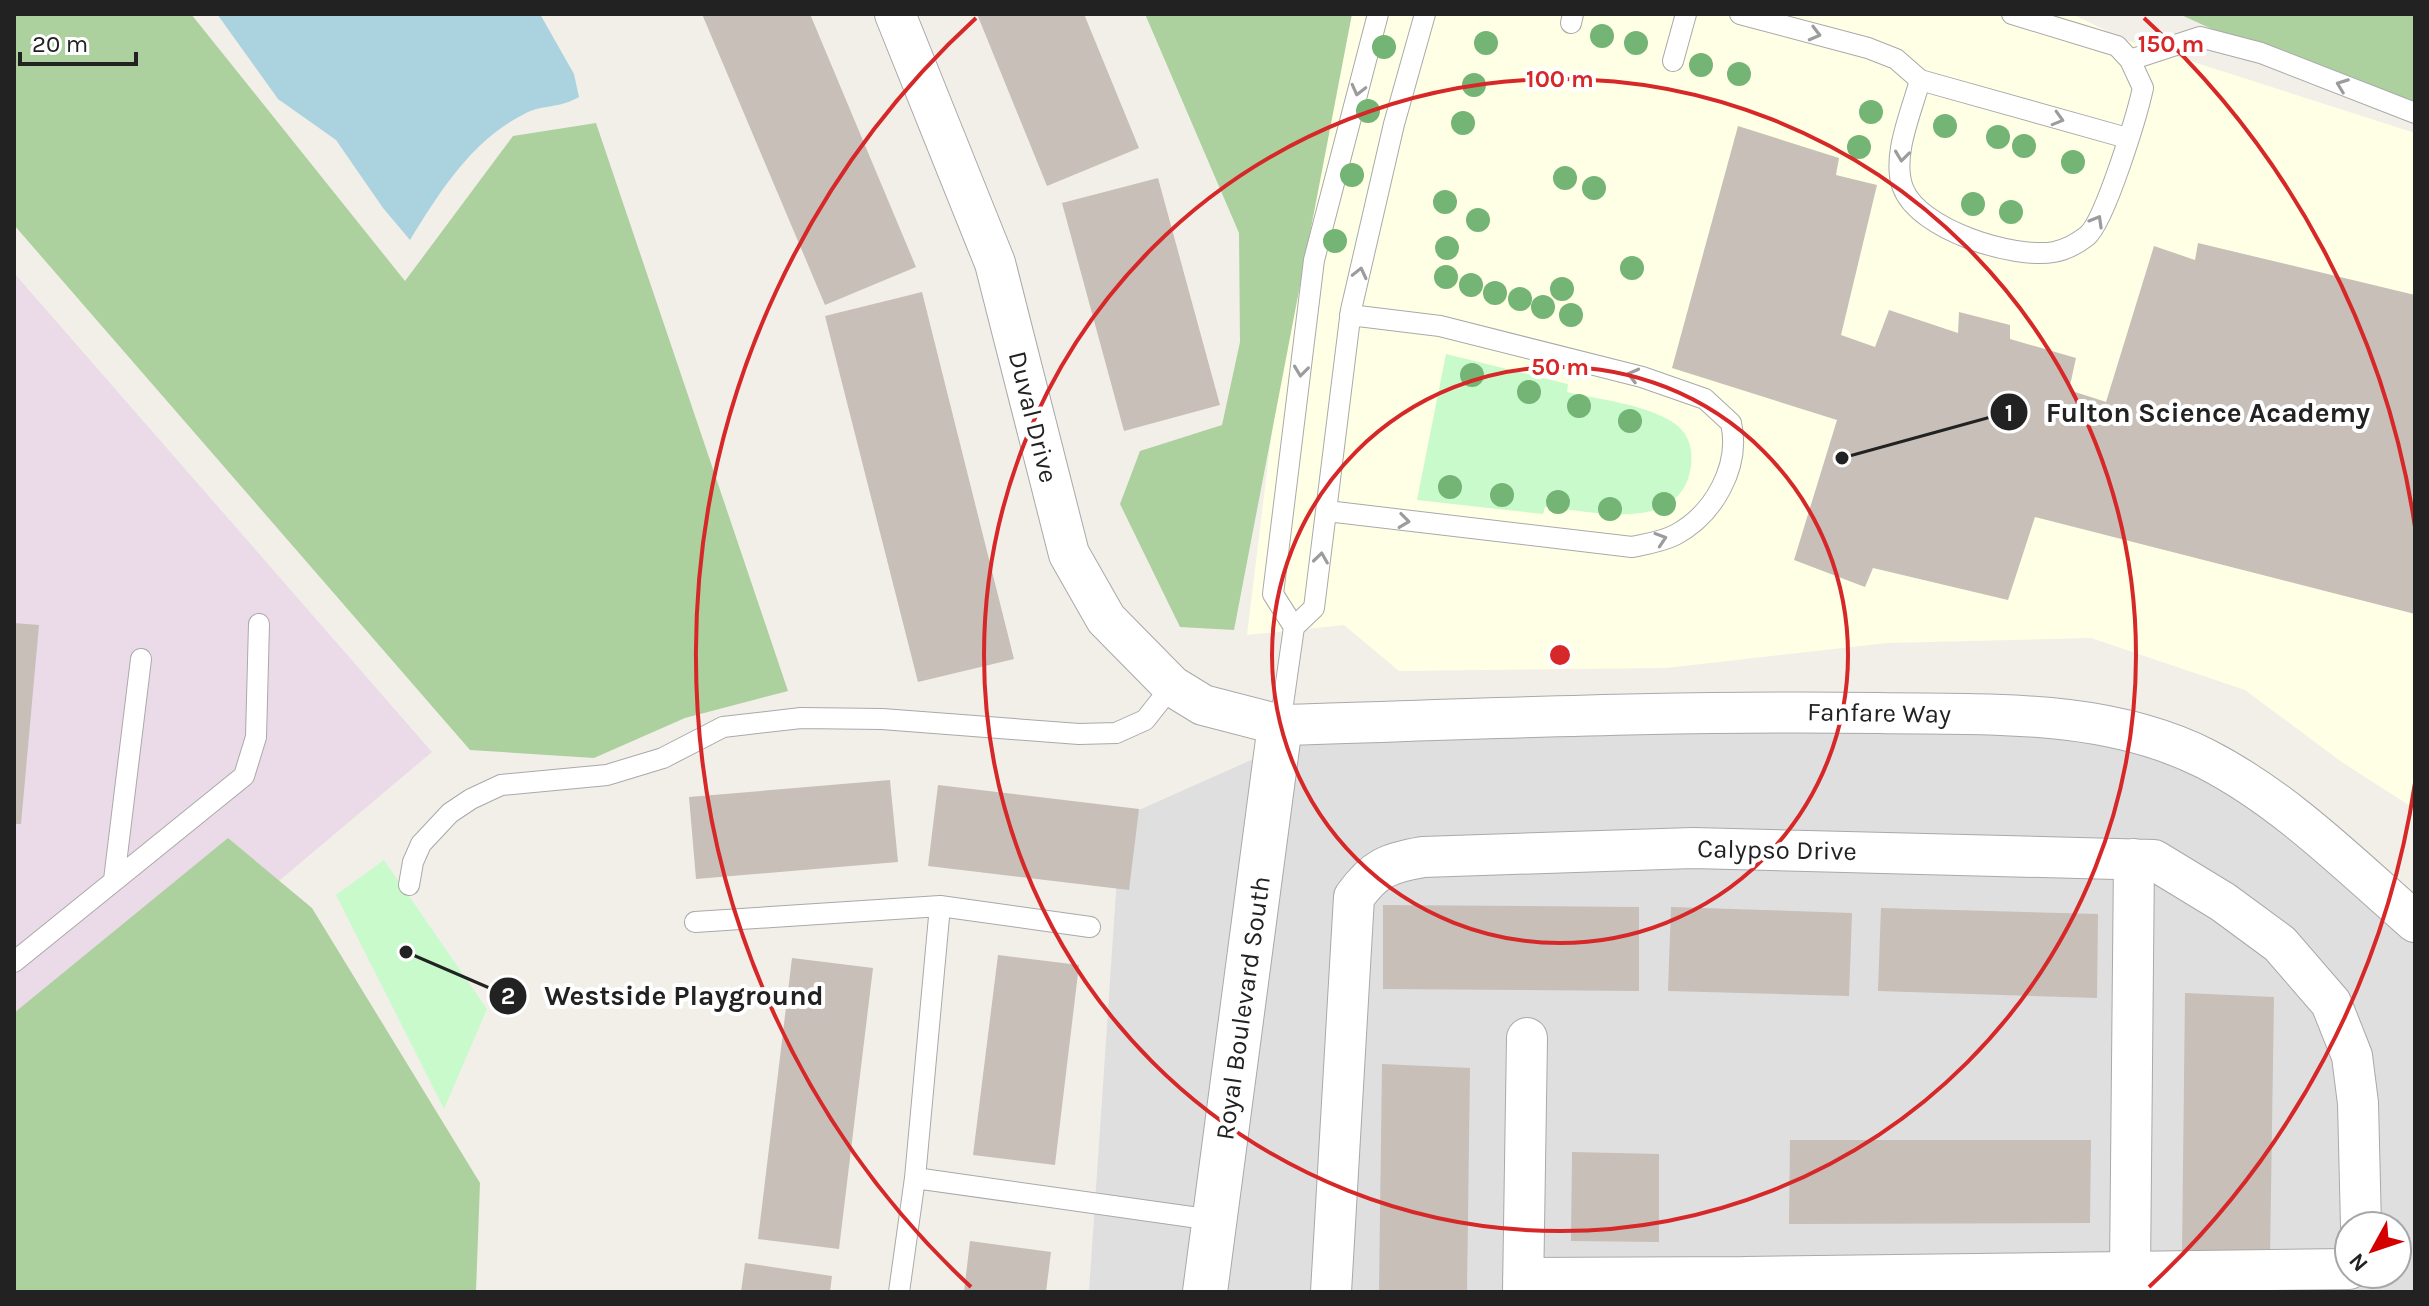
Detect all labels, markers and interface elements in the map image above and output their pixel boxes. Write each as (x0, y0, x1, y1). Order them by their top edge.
scale bar (20, 16, 136, 66)
one-way arrow (1808, 25, 1822, 41)
text: 20 m (32, 30, 88, 58)
text: 150 m (2138, 30, 2204, 58)
text: 100 m (1526, 65, 1594, 93)
one-way arrow (2336, 78, 2350, 95)
one-way arrow (1351, 82, 1368, 96)
one-way arrow (2051, 110, 2065, 126)
one-way arrow (1894, 150, 1911, 163)
one-way arrow (2087, 215, 2103, 230)
one-way arrow (1350, 266, 1367, 280)
street label: Duval Drive (1002, 348, 1064, 486)
text: 50 m (1531, 353, 1589, 381)
one-way arrow (1292, 365, 1309, 378)
one-way arrow (1626, 367, 1640, 384)
callout: Fulton Science Academy (1989, 386, 2386, 438)
text: Fulton Science Academy (2046, 396, 2370, 429)
text: 1 (2005, 399, 2013, 427)
one-way arrow (1397, 512, 1411, 529)
one-way arrow (1654, 533, 1668, 549)
one-way arrow (1312, 551, 1329, 564)
centre of rings (1546, 641, 1574, 669)
street label: Fanfare Way (1807, 696, 1951, 730)
street label: Calypso Drive (1697, 833, 1857, 867)
street label: Royal Boulevard South (1209, 874, 1277, 1142)
callout: Westside Playground (488, 970, 840, 1022)
text: Westside Playground (544, 979, 824, 1012)
text: 2 (501, 982, 515, 1010)
north arrow (2333, 1210, 2413, 1290)
text: N (2343, 1248, 2373, 1277)

